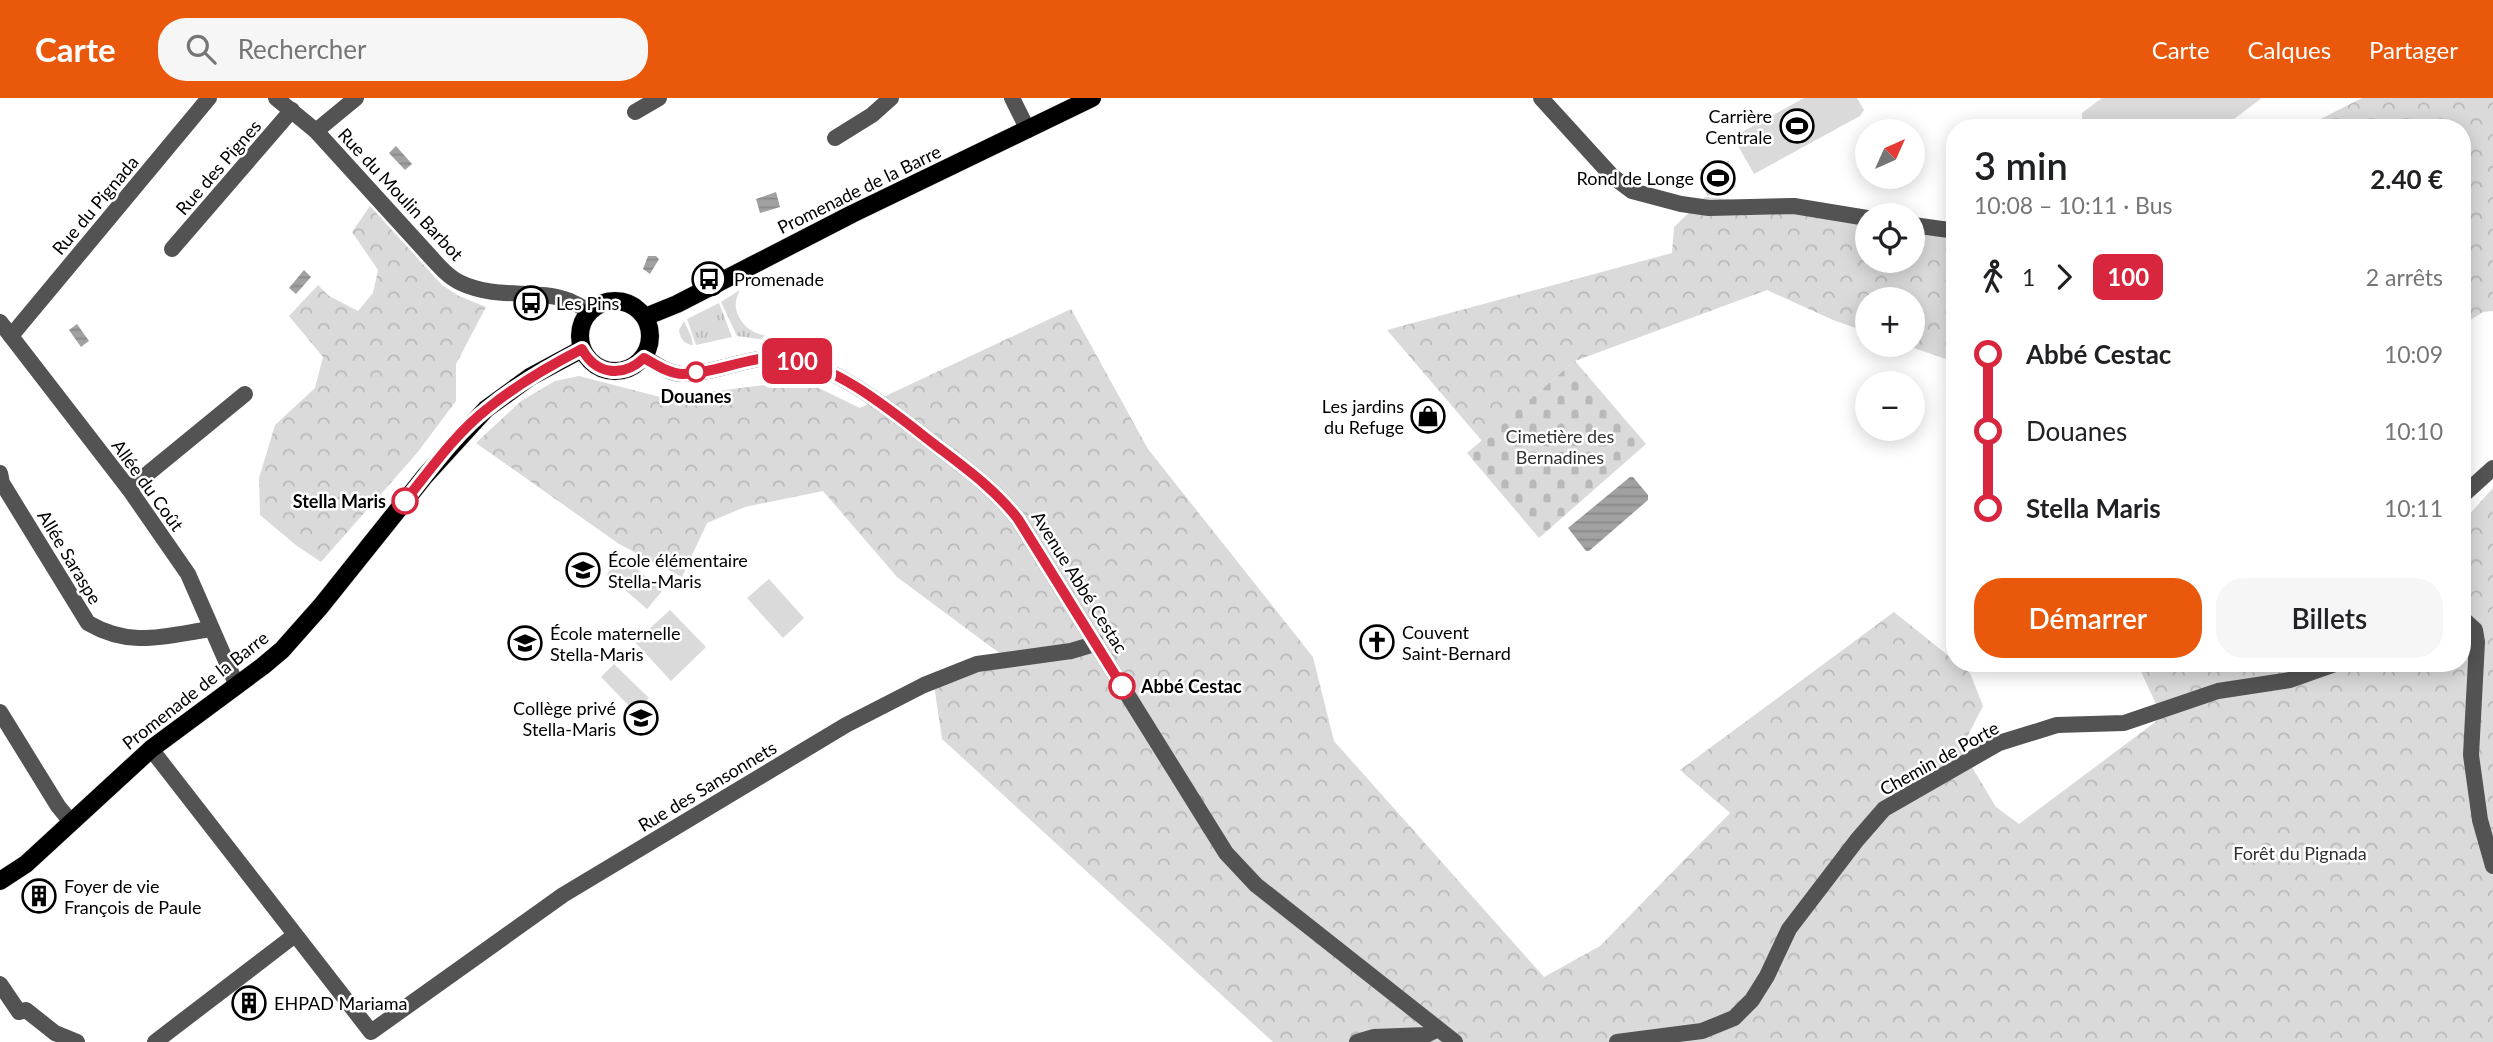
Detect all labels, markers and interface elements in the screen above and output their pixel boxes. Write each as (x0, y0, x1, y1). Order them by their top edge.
search box (158, 18, 648, 81)
text: Carte (35, 29, 116, 69)
icon: search (182, 30, 220, 68)
text: Rechercher (238, 33, 367, 65)
text: Carte (2152, 35, 2210, 64)
text: Calques (2248, 35, 2331, 64)
text: Partager (2369, 35, 2458, 64)
place label: Carrière Centrale (1705, 105, 1772, 148)
sports icon: Carrière Centrale (1778, 107, 1816, 145)
street label: Rue des Pignes (171, 115, 265, 219)
north arrow (1855, 119, 1925, 189)
map controls (1855, 119, 1925, 441)
street label: Rue du Moulin Barbot (334, 123, 468, 265)
street label: Promenade de la Barre (774, 140, 944, 238)
text: 3 min (1974, 142, 2068, 188)
street label: Rue du Pignada (47, 151, 143, 259)
sports icon: Rond de Longe (1699, 159, 1737, 197)
text: 2.40 € (2370, 163, 2443, 195)
place label: Rond de Longe (1577, 167, 1694, 189)
text: 10:08 – 10:11 · Bus (1974, 191, 2173, 219)
button: locate (1855, 203, 1925, 273)
icon: walk (1974, 258, 2012, 296)
icon: forward (2045, 258, 2083, 296)
bus stop icon: Promenade (690, 260, 728, 298)
text: 100 (2107, 262, 2149, 291)
text: 1 (2022, 263, 2035, 291)
text: 2 arrêts (2366, 263, 2443, 291)
place label: Promenade (734, 268, 824, 290)
bus stop icon: Les Pins (512, 284, 550, 322)
button: + (1855, 287, 1925, 357)
place label: Les Pins (556, 292, 620, 314)
line badge: 100 (757, 338, 837, 384)
text: Abbé Cestac (2026, 338, 2171, 370)
text: 10:09 (2384, 340, 2443, 368)
text: 100 (776, 346, 818, 375)
marker: Douanes (686, 362, 706, 382)
button: − (1855, 371, 1925, 441)
place label: Douanes (661, 385, 732, 407)
place label: Les jardins du Refuge (1322, 395, 1404, 438)
shop icon: Les jardins du Refuge (1409, 397, 1447, 435)
text: Douanes (2026, 415, 2127, 447)
text: 10:10 (2384, 417, 2443, 445)
park label: Cimetière des Bernadines (1506, 425, 1615, 468)
street label: Allée du Coût (107, 435, 189, 535)
marker: Stella Maris (392, 488, 418, 514)
place label: Stella Maris (293, 490, 386, 512)
text: Stella Maris (2026, 492, 2161, 524)
text: 10:11 (2384, 494, 2443, 522)
street label: Allée Saraspe (33, 506, 107, 608)
street label: Avenue Abbé Cestac (1027, 507, 1133, 657)
place label: École élémentaire Stella-Maris (608, 549, 748, 592)
school or university icon: École élémentaire Stella-Maris (564, 551, 602, 589)
button: Démarrer (1974, 578, 2202, 658)
button: Billets (2216, 578, 2443, 658)
place label: Couvent Saint-Bernard (1402, 621, 1511, 664)
place label: École maternelle Stella-Maris (550, 622, 681, 665)
church icon: Couvent Saint-Bernard (1358, 623, 1396, 661)
school or university icon: École maternelle Stella-Maris (506, 624, 544, 662)
street label: Promenade de la Barre (118, 626, 272, 754)
marker: Abbé Cestac (1109, 673, 1135, 699)
place label: Abbé Cestac (1140, 675, 1242, 697)
place label: Collège privé Stella-Maris (513, 697, 616, 740)
school or university icon: Collège privé Stella-Maris (622, 699, 660, 737)
street label: Chemin de Porte (1876, 716, 2002, 800)
street label: Rue des Sansonnets (634, 736, 780, 836)
park label: Forêt du Pignada (2233, 842, 2367, 864)
place label: Foyer de vie François de Paule (64, 875, 202, 918)
building icon: Foyer de vie François de Paule (20, 877, 58, 915)
building icon: EHPAD Mariama (230, 984, 268, 1022)
place label: EHPAD Mariama (274, 992, 408, 1014)

